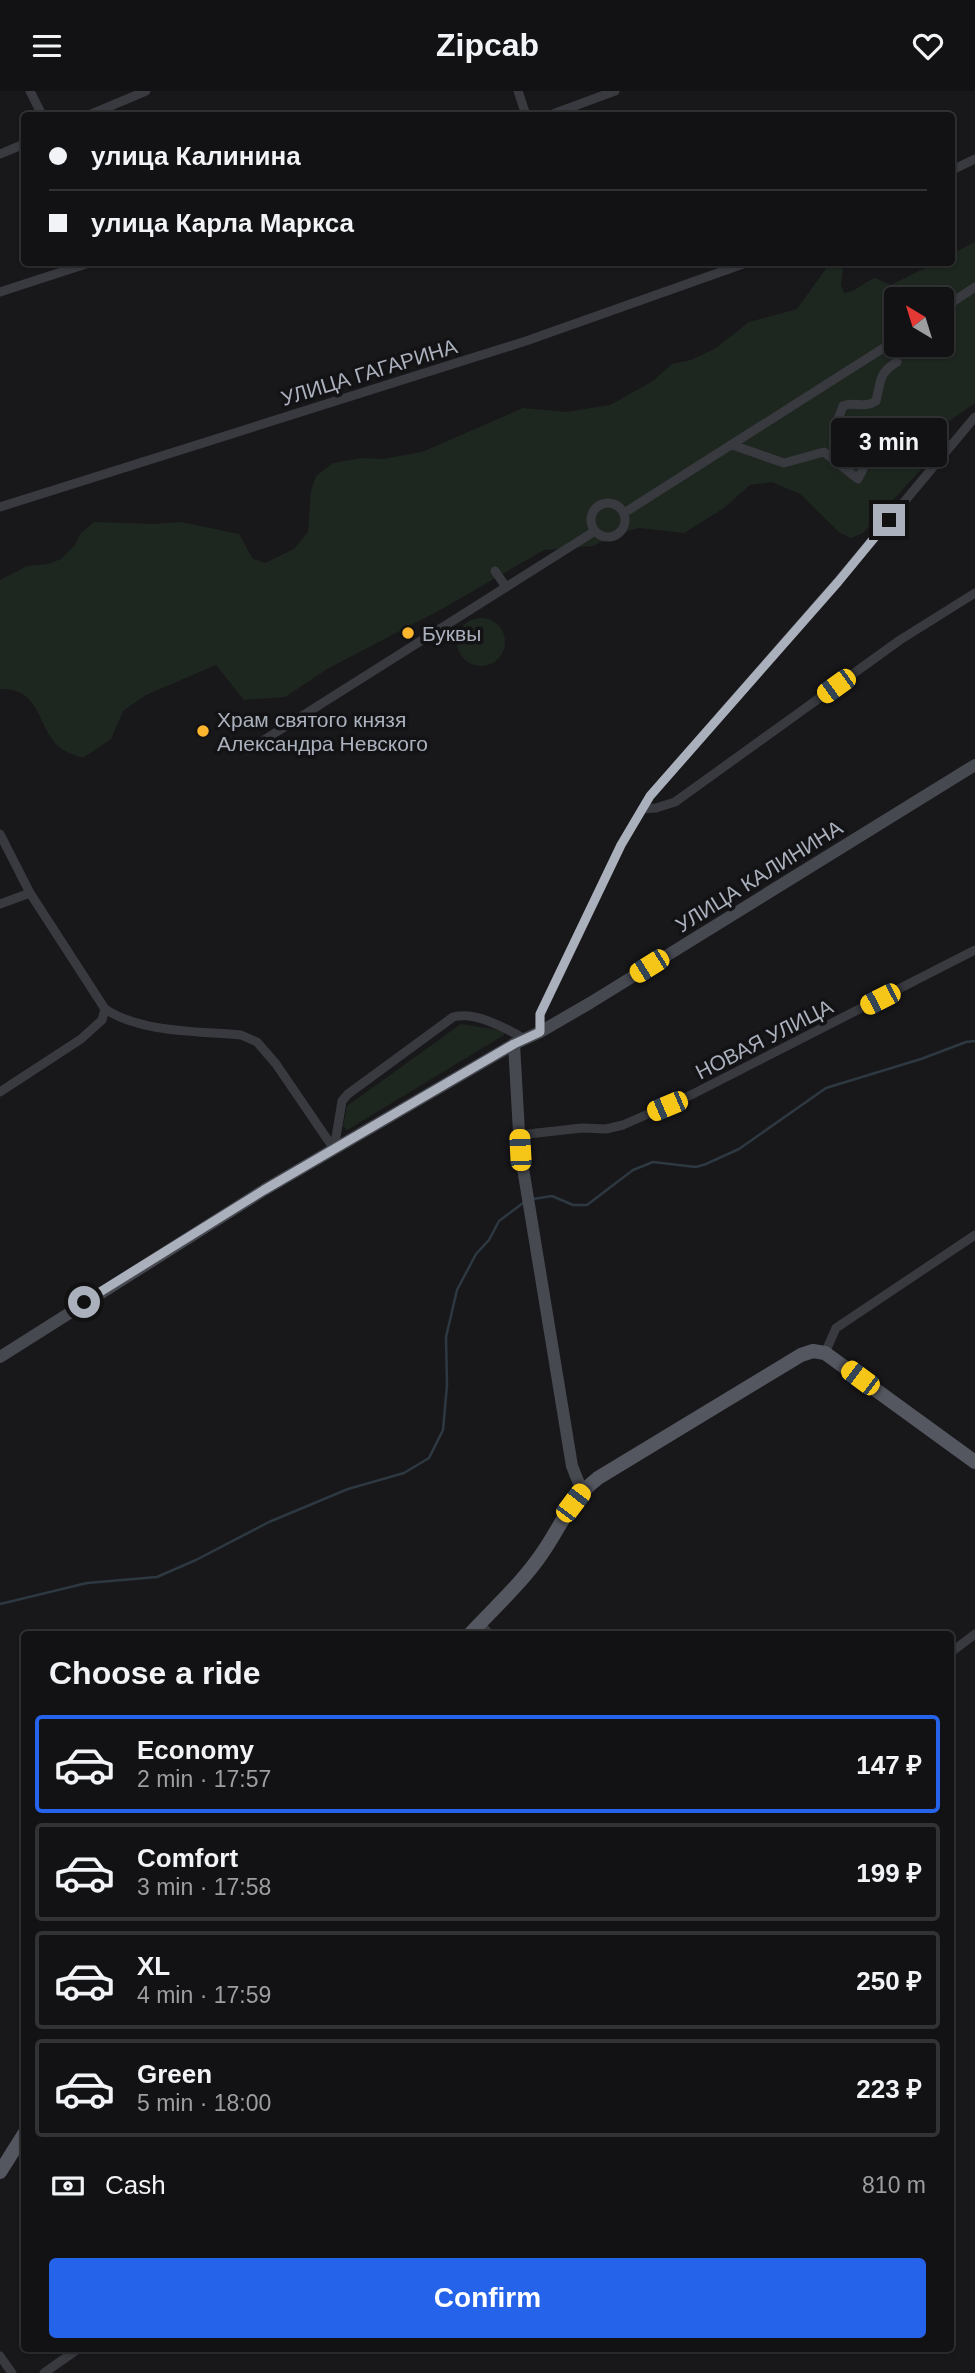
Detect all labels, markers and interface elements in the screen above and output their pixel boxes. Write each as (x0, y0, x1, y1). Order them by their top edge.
icon: menu (28, 27, 66, 65)
text: Zipcab (436, 27, 539, 63)
icon: heart (909, 27, 947, 65)
text: улица Калинина (91, 141, 301, 171)
text: улица Карла Маркса (91, 208, 354, 238)
north arrow (884, 287, 954, 357)
map controls (884, 287, 954, 357)
street label: УЛИЦА ГАГАРИНА (278, 334, 460, 410)
callout: 3 min (831, 419, 947, 467)
text: 3 min (859, 429, 919, 455)
route end (873, 504, 905, 536)
place label: Буквы (422, 622, 481, 645)
marker: Буквы (400, 625, 416, 641)
car (813, 665, 860, 707)
place label: Храм святого князя Александра Невского (217, 708, 428, 755)
marker: Храм святого князя Александра Невского (195, 723, 211, 739)
street label: УЛИЦА КАЛИНИНА (672, 815, 846, 937)
car (626, 946, 673, 986)
car (857, 980, 904, 1018)
street label: НОВАЯ УЛИЦА (692, 995, 836, 1083)
car (644, 1088, 691, 1124)
car (509, 1128, 532, 1172)
route start (68, 1286, 100, 1318)
car (837, 1357, 884, 1399)
car (552, 1480, 595, 1526)
text: Choose a ride (49, 1655, 261, 1691)
icon: car (53, 1733, 116, 1796)
text: Economy (137, 1735, 254, 1765)
text: 147 ₽ (856, 1750, 922, 1780)
text: 2 min · 17:57 (137, 1766, 271, 1792)
icon: car (53, 1841, 116, 1904)
text: Comfort (137, 1843, 238, 1873)
text: 199 ₽ (856, 1858, 922, 1888)
text: 3 min · 17:58 (137, 1874, 271, 1900)
icon: car (53, 1949, 116, 2012)
text: XL (137, 1951, 170, 1981)
text: 250 ₽ (856, 1966, 922, 1996)
text: 4 min · 17:59 (137, 1982, 271, 2008)
icon: car (53, 2057, 116, 2120)
text: Green (137, 2059, 212, 2089)
text: 223 ₽ (856, 2074, 922, 2104)
text: 5 min · 18:00 (137, 2090, 271, 2116)
icon: cash (49, 2167, 87, 2205)
text: Cash (105, 2170, 166, 2200)
text: 810 m (862, 2172, 926, 2198)
button: Confirm (49, 2258, 926, 2338)

